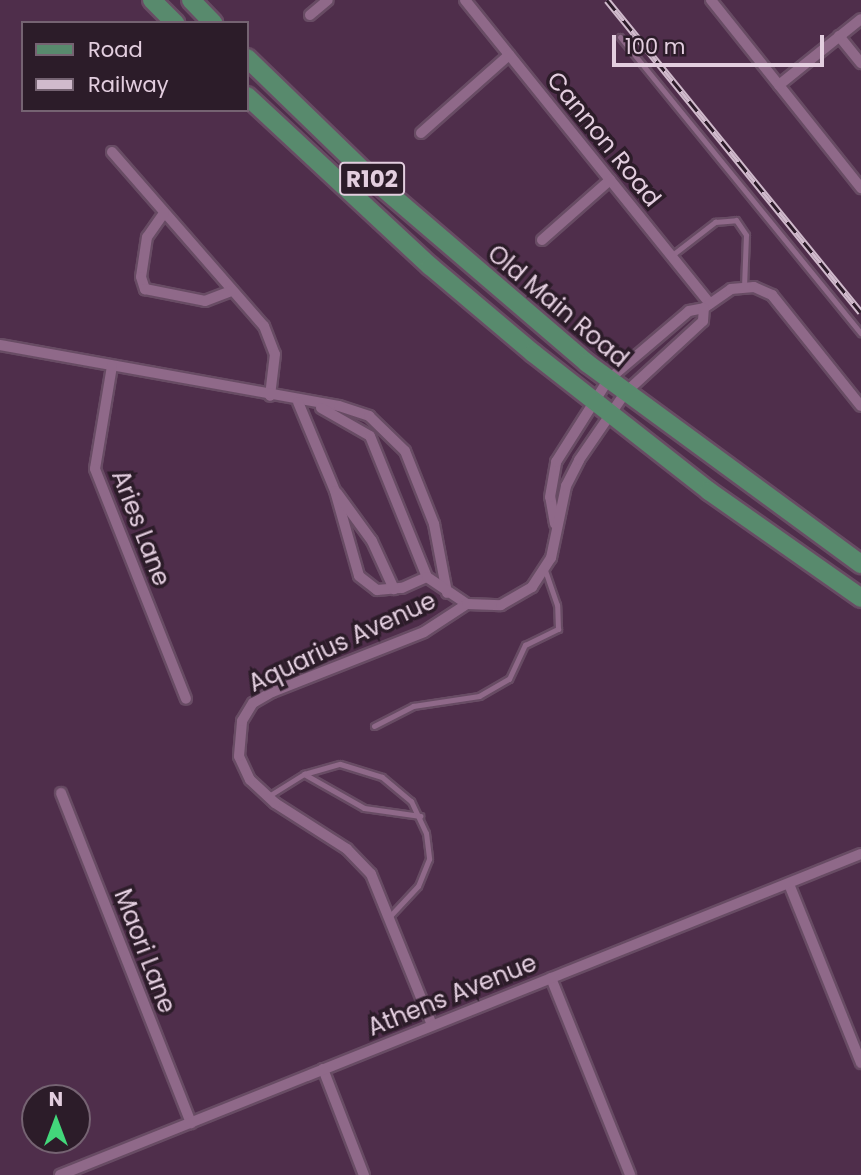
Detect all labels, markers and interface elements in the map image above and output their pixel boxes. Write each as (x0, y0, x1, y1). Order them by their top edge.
legend (21, 21, 248, 112)
scale bar (616, 21, 828, 65)
text: 100 m (625, 32, 685, 61)
text: Road (88, 35, 143, 64)
street label: Cannon Road (541, 66, 667, 212)
text: Railway (88, 70, 169, 99)
road number: R102 (339, 160, 405, 198)
street label: Old Main Road (482, 239, 634, 373)
street label: Aries Lane (106, 466, 176, 590)
street label: Aquarius Avenue (244, 586, 440, 698)
street label: Maori Lane (108, 885, 182, 1017)
street label: Athens Avenue (363, 948, 541, 1042)
north arrow (21, 1084, 91, 1154)
text: N (49, 1086, 63, 1113)

